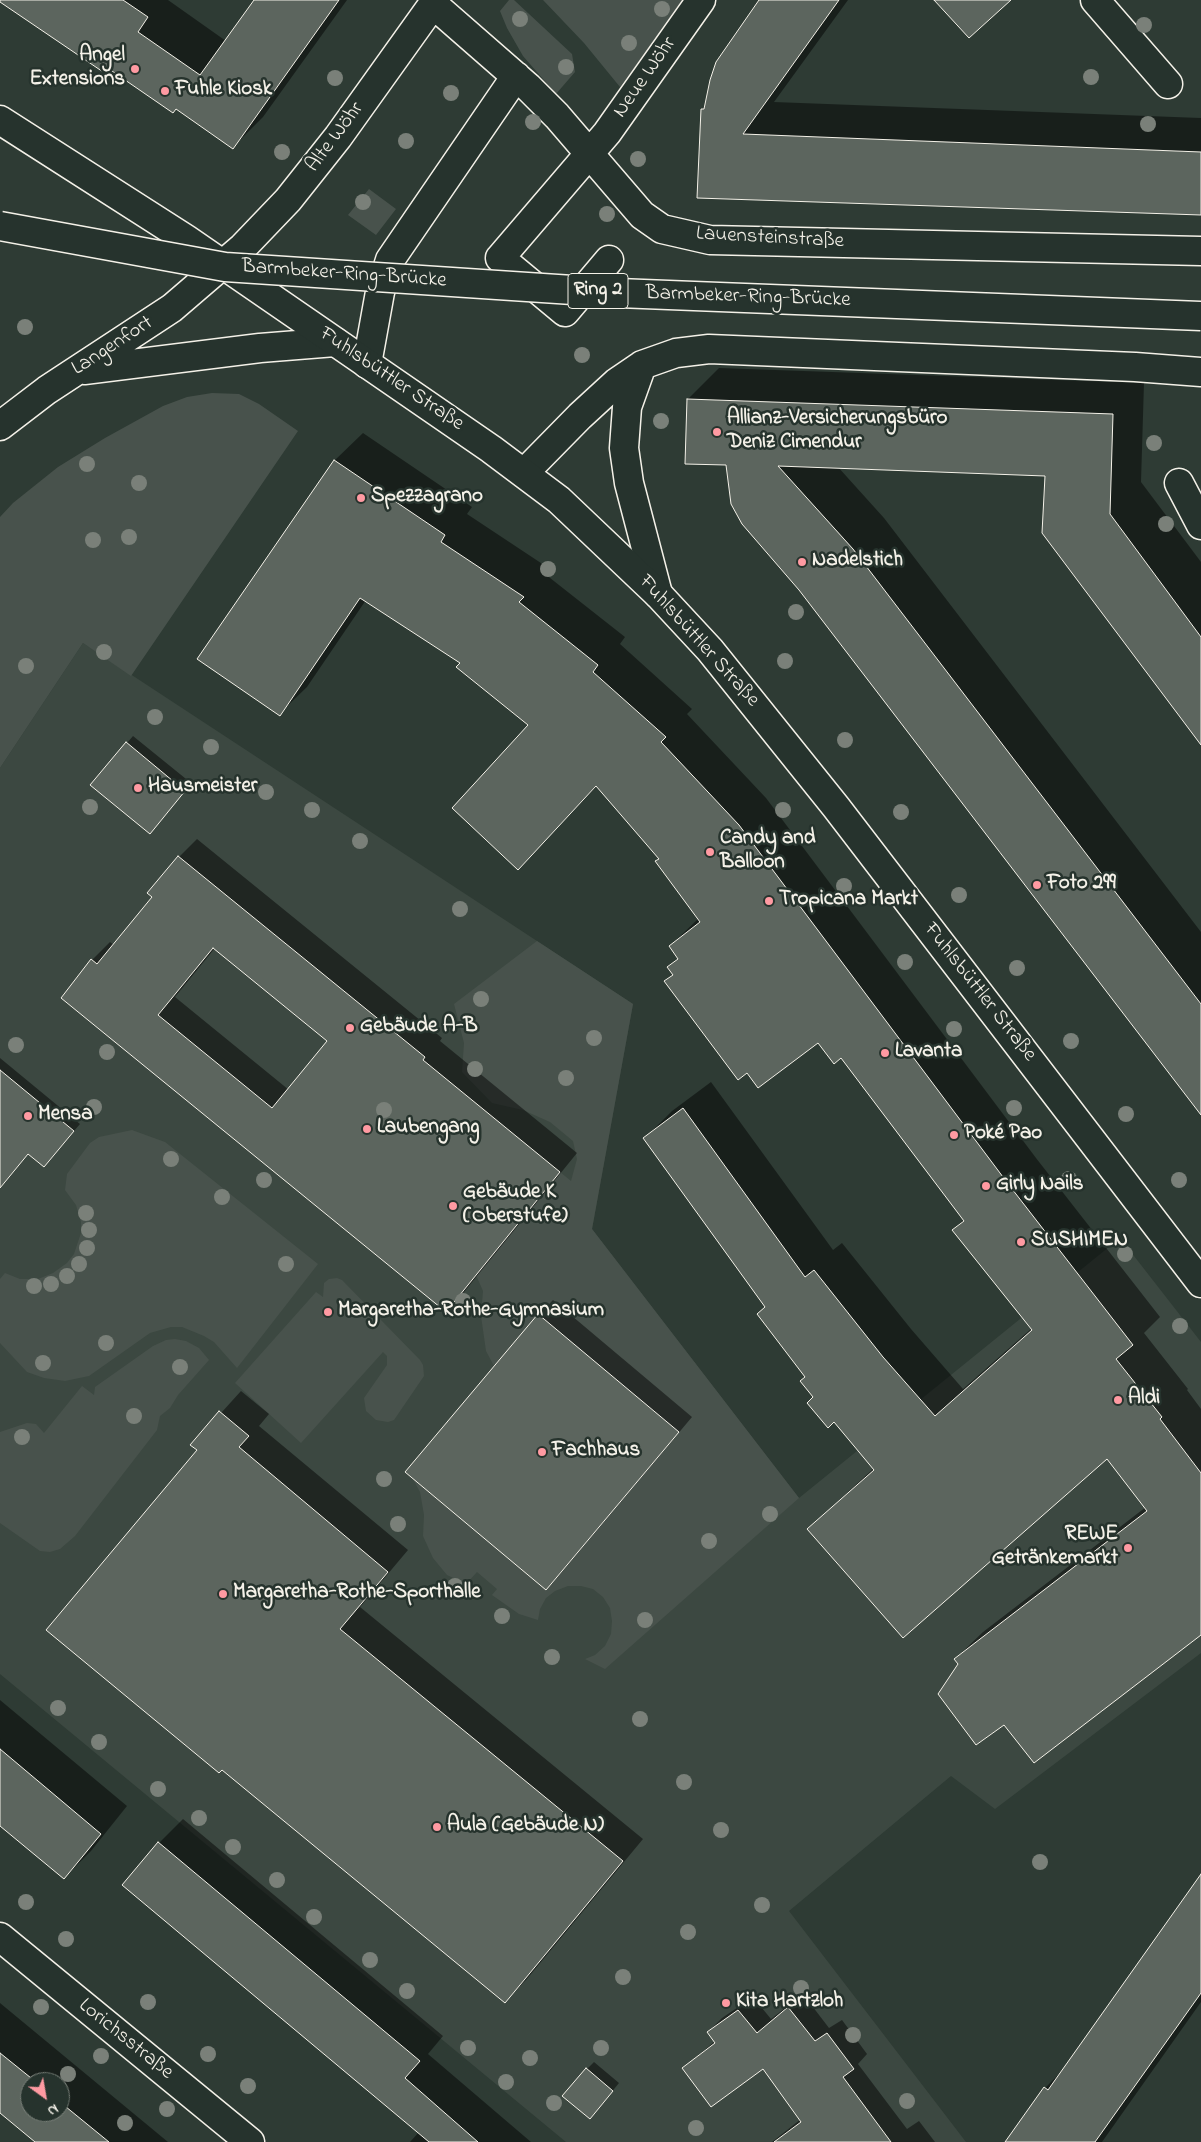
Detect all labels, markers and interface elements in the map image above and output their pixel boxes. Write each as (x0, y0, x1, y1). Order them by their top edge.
street label: Neue Wöhr (609, 33, 683, 123)
place label: Angel Extensions (30, 44, 125, 94)
marker: Angel Extensions (129, 63, 141, 75)
place label: Fuhle Kiosk (175, 78, 272, 104)
marker: Fuhle Kiosk (159, 85, 171, 97)
street label: Alte Wöhr (301, 98, 371, 178)
street label: Lauensteinstraße (695, 223, 845, 255)
street label: Barmbeker-Ring-Brücke (241, 255, 447, 295)
road number: Ring 2 (568, 274, 628, 308)
street label: Barmbeker-Ring-Brücke (645, 282, 851, 314)
street label: Langenfort (68, 311, 158, 383)
street label: Fuhlsbüttler Straße (314, 322, 468, 438)
place label: Allianz-Versicherungsbüro Deniz Cimendur (727, 407, 948, 457)
marker: Allianz-Versicherungsbüro Deniz Cimendur (711, 426, 723, 438)
place label: Spezzagrano (371, 485, 483, 511)
marker: Spezzagrano (355, 492, 367, 504)
place label: Nadelstich (812, 549, 903, 575)
marker: Nadelstich (796, 556, 808, 568)
street label: Fuhlsbüttler Straße (632, 571, 764, 713)
place label: Hausmeister (148, 775, 257, 801)
marker: Hausmeister (132, 782, 144, 794)
place label: Candy and Balloon (720, 827, 815, 877)
marker: Candy and Balloon (704, 846, 716, 858)
place label: Foto 299 (1047, 872, 1116, 898)
marker: Foto 299 (1031, 879, 1043, 891)
place label: Tropicana Markt (779, 888, 918, 914)
marker: Tropicana Markt (763, 895, 775, 907)
street label: Fuhlsbüttler Straße (917, 919, 1041, 1067)
place label: Gebäude A-B (360, 1015, 478, 1041)
marker: Gebäude A-B (344, 1022, 356, 1034)
place label: Lavanta (895, 1040, 962, 1066)
marker: Lavanta (879, 1047, 891, 1059)
place label: Mensa (38, 1103, 93, 1129)
marker: Mensa (22, 1110, 34, 1122)
place label: Laubengang (377, 1116, 480, 1142)
place label: Poké Pao (964, 1122, 1042, 1148)
marker: Laubengang (361, 1123, 373, 1135)
marker: Poké Pao (948, 1129, 960, 1141)
place label: Girly Nails (996, 1173, 1083, 1199)
marker: Girly Nails (980, 1180, 992, 1192)
place label: Gebäude K (Oberstufe) (463, 1181, 568, 1231)
marker: Gebäude K (Oberstufe) (447, 1200, 459, 1212)
place label: SUSHIMEN (1031, 1229, 1128, 1255)
marker: SUSHIMEN (1015, 1236, 1027, 1248)
place label: Margaretha-Rothe-Gymnasium (338, 1299, 604, 1325)
marker: Margaretha-Rothe-Gymnasium (322, 1306, 334, 1318)
place label: Aldi (1128, 1387, 1160, 1413)
marker: Aldi (1112, 1394, 1124, 1406)
place label: Fachhaus (552, 1439, 640, 1465)
marker: Fachhaus (536, 1446, 548, 1458)
place label: REWE Getränkemarkt (992, 1523, 1118, 1573)
marker: REWE Getränkemarkt (1122, 1542, 1134, 1554)
place label: Margaretha-Rothe-Sporthalle (233, 1581, 481, 1607)
marker: Margaretha-Rothe-Sporthalle (217, 1588, 229, 1600)
place label: Aula (Gebäude N) (447, 1814, 604, 1840)
marker: Aula (Gebäude N) (431, 1821, 443, 1833)
place label: Kita Hartzloh (736, 1990, 843, 2016)
street label: Lorichsstraße (72, 1994, 178, 2086)
marker: Kita Hartzloh (720, 1997, 732, 2009)
north arrow (20, 2072, 70, 2122)
text: N (43, 2098, 62, 2121)

